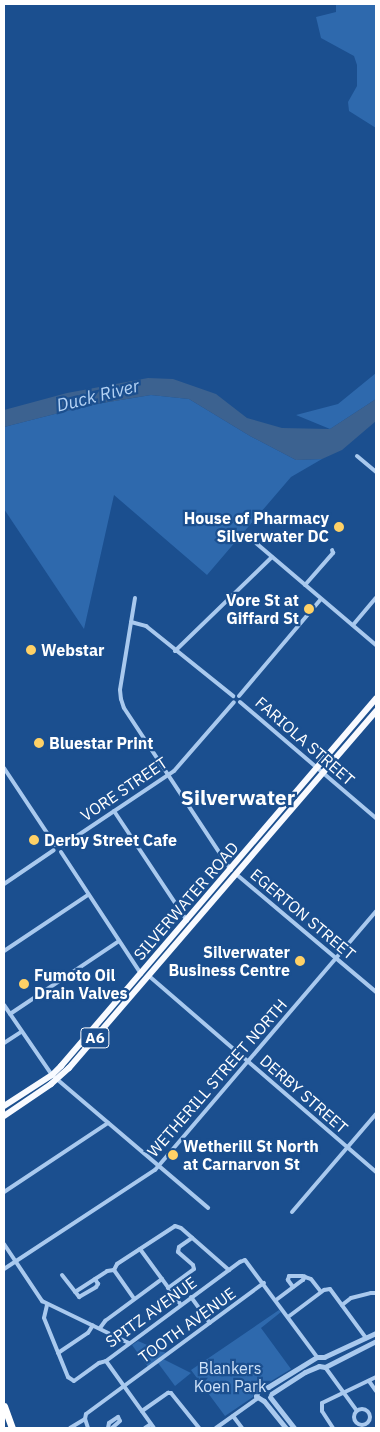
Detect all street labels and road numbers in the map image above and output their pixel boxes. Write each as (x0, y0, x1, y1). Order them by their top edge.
street label: FARIOLA STREET (251, 693, 359, 789)
street label: VORE STREET (77, 753, 171, 825)
street label: SILVERWATER ROAD (130, 838, 242, 964)
street label: EGERTON STREET (247, 864, 359, 964)
street label: WETHERILL STREET NORTH (143, 995, 291, 1161)
road number: A6 (80, 1026, 110, 1050)
street label: DERBY STREET (256, 1051, 352, 1137)
street label: SPITZ AVENUE (102, 1273, 200, 1351)
street label: TOOTH AVENUE (135, 1283, 239, 1367)

